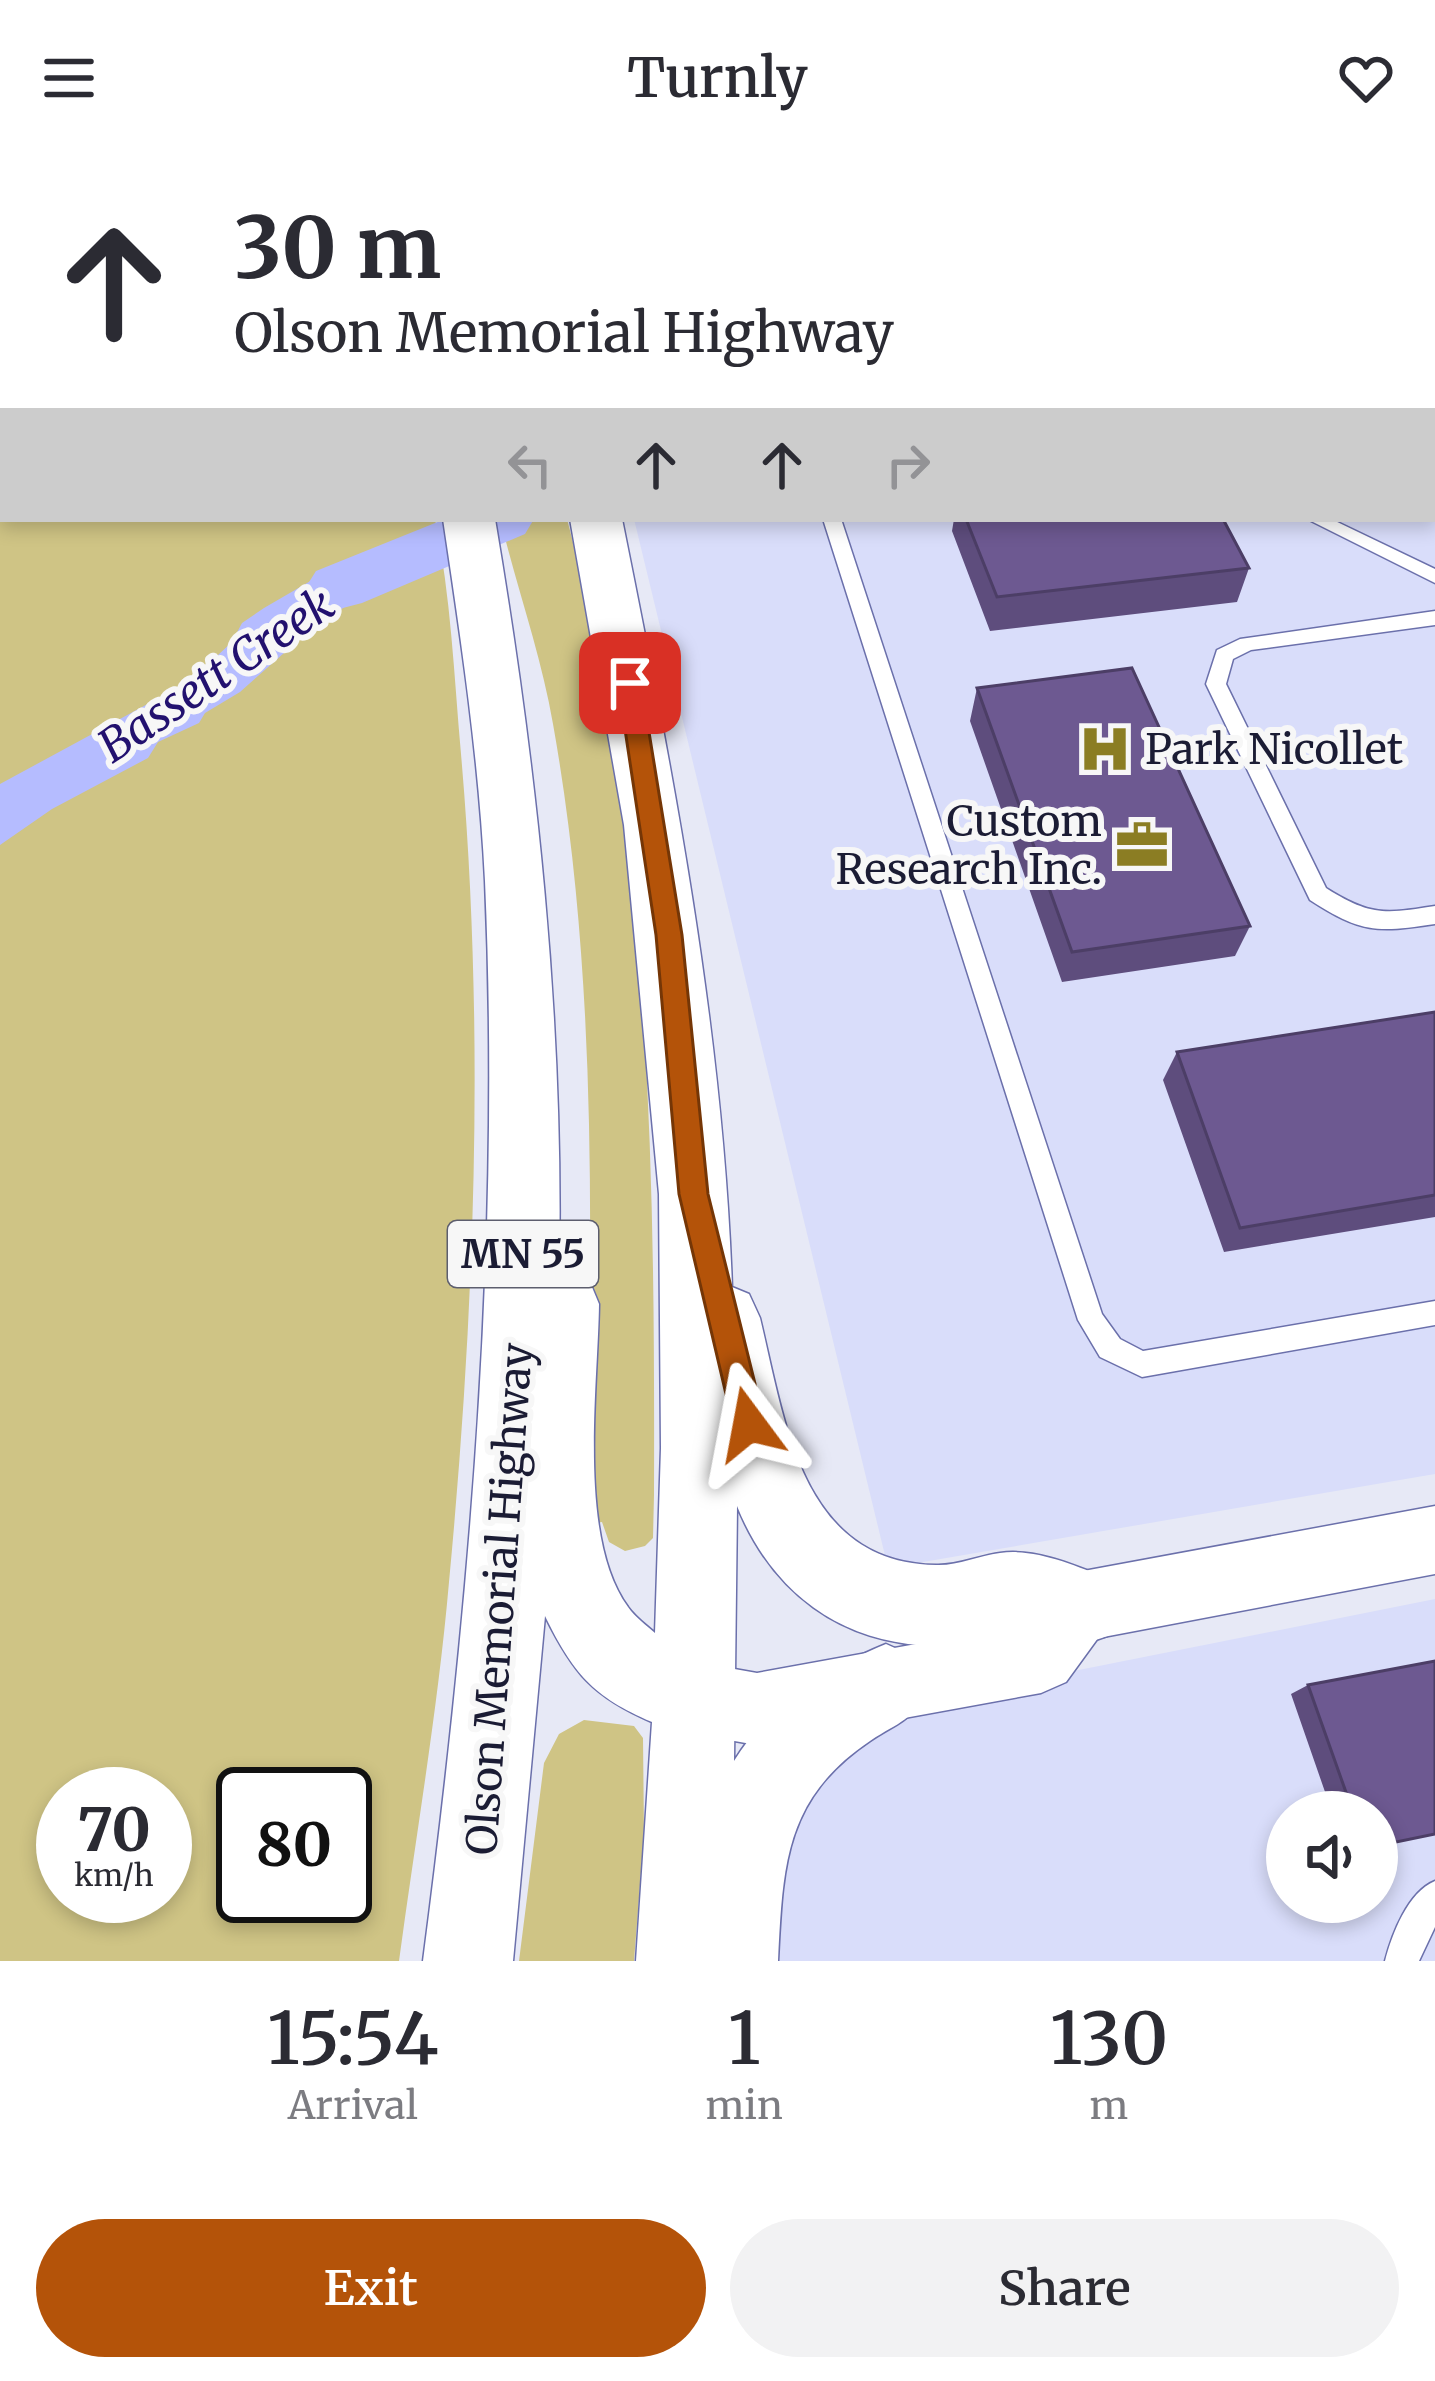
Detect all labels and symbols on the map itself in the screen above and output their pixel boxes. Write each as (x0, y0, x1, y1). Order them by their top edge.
water label: Bassett Creek (88, 576, 344, 774)
pin (579, 632, 681, 734)
hospital icon: Park Nicollet (1076, 720, 1134, 778)
place label: Park Nicollet (1145, 723, 1403, 775)
place label: Custom Research Inc. (836, 795, 1102, 895)
office icon: Custom Research Inc. (1113, 816, 1171, 874)
road number: MN 55 (448, 1221, 598, 1287)
street label: Olson Memorial Highway (455, 1341, 544, 1857)
position arrow (686, 1361, 812, 1487)
speed limit sign: 80 (216, 1767, 372, 1923)

